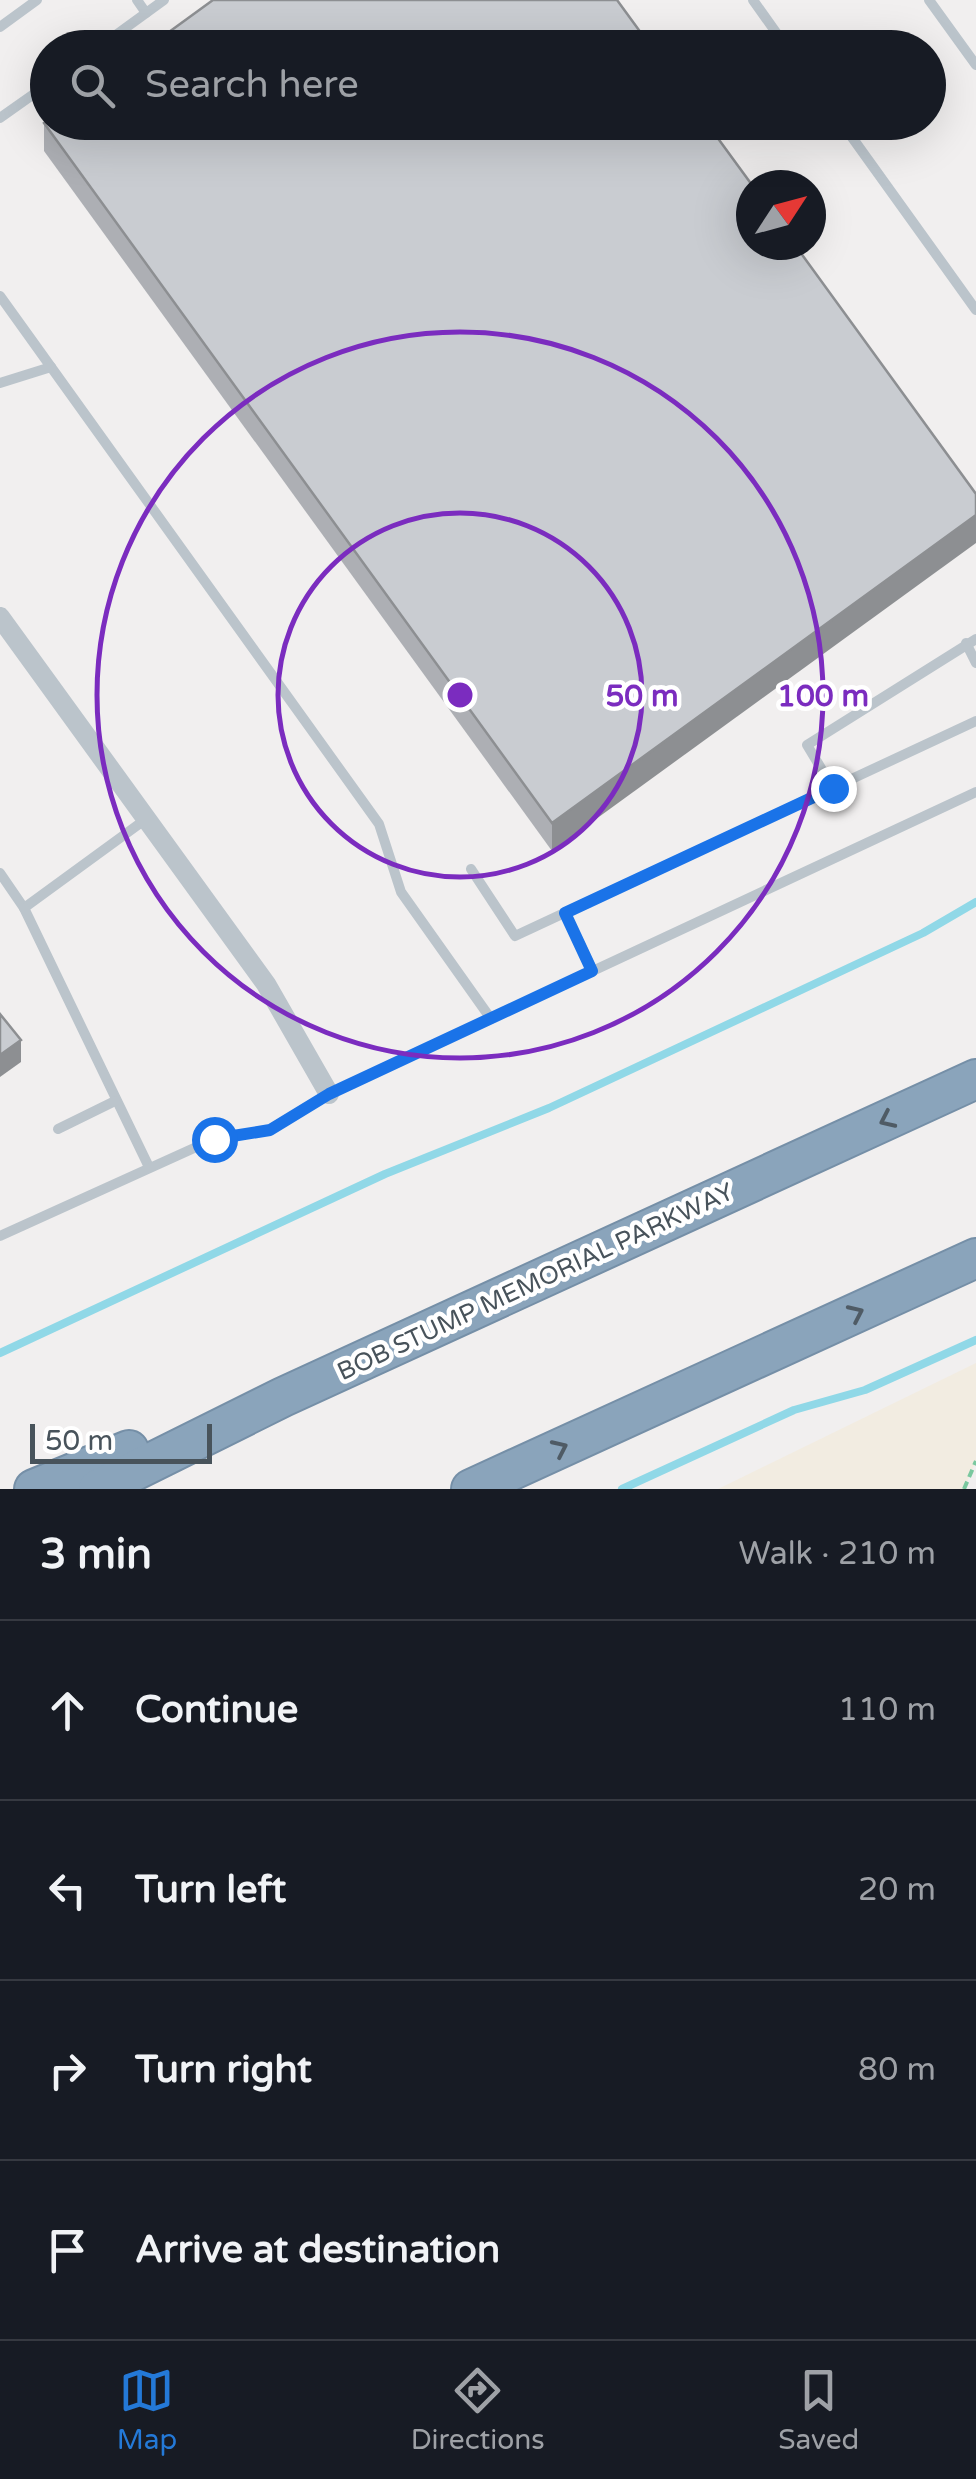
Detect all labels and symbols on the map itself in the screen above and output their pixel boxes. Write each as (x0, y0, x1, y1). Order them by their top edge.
north arrow (736, 170, 826, 260)
centre of rings (442, 677, 478, 713)
text: 50 m (605, 678, 679, 715)
text: 100 m (777, 678, 869, 715)
route end (811, 766, 857, 812)
one-way arrow (879, 1108, 897, 1128)
route start (192, 1117, 238, 1163)
street label: BOB STUMP MEMORIAL PARKWAY (332, 1177, 738, 1387)
one-way arrow (845, 1305, 863, 1325)
scale bar (30, 1419, 212, 1464)
one-way arrow (550, 1441, 568, 1461)

